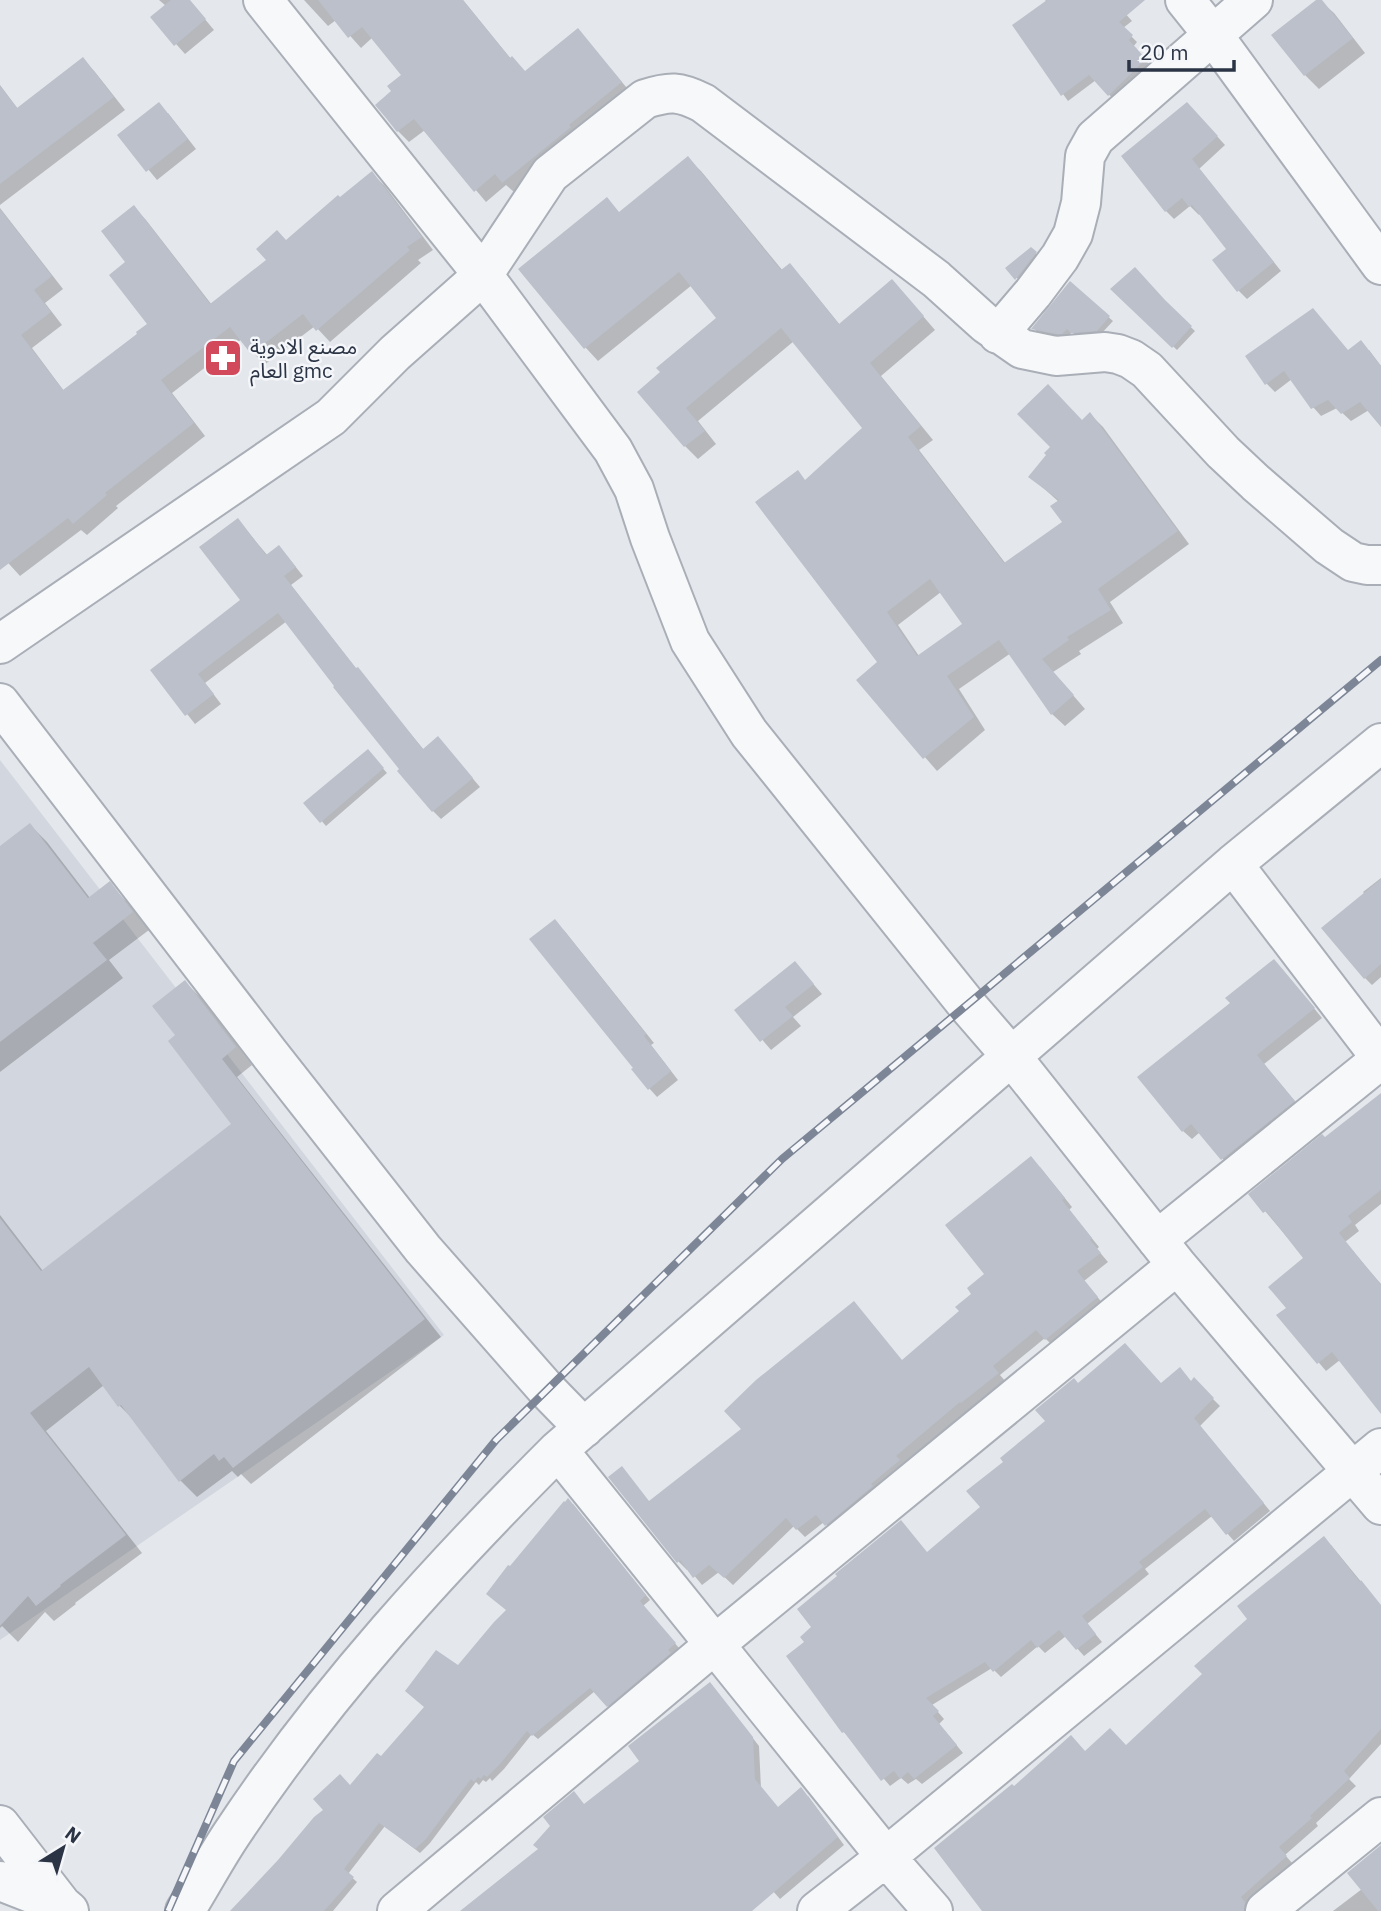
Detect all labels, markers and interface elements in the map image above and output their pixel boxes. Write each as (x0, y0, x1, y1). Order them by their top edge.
scale bar (1129, 28, 1234, 72)
text: 20 m (1140, 38, 1189, 66)
place label: مصنع الادوية العام gmc (250, 332, 357, 387)
pharmacy icon: مصنع الادوية العام gmc (202, 337, 244, 379)
north arrow (28, 1813, 98, 1883)
text: N (61, 1821, 86, 1848)

